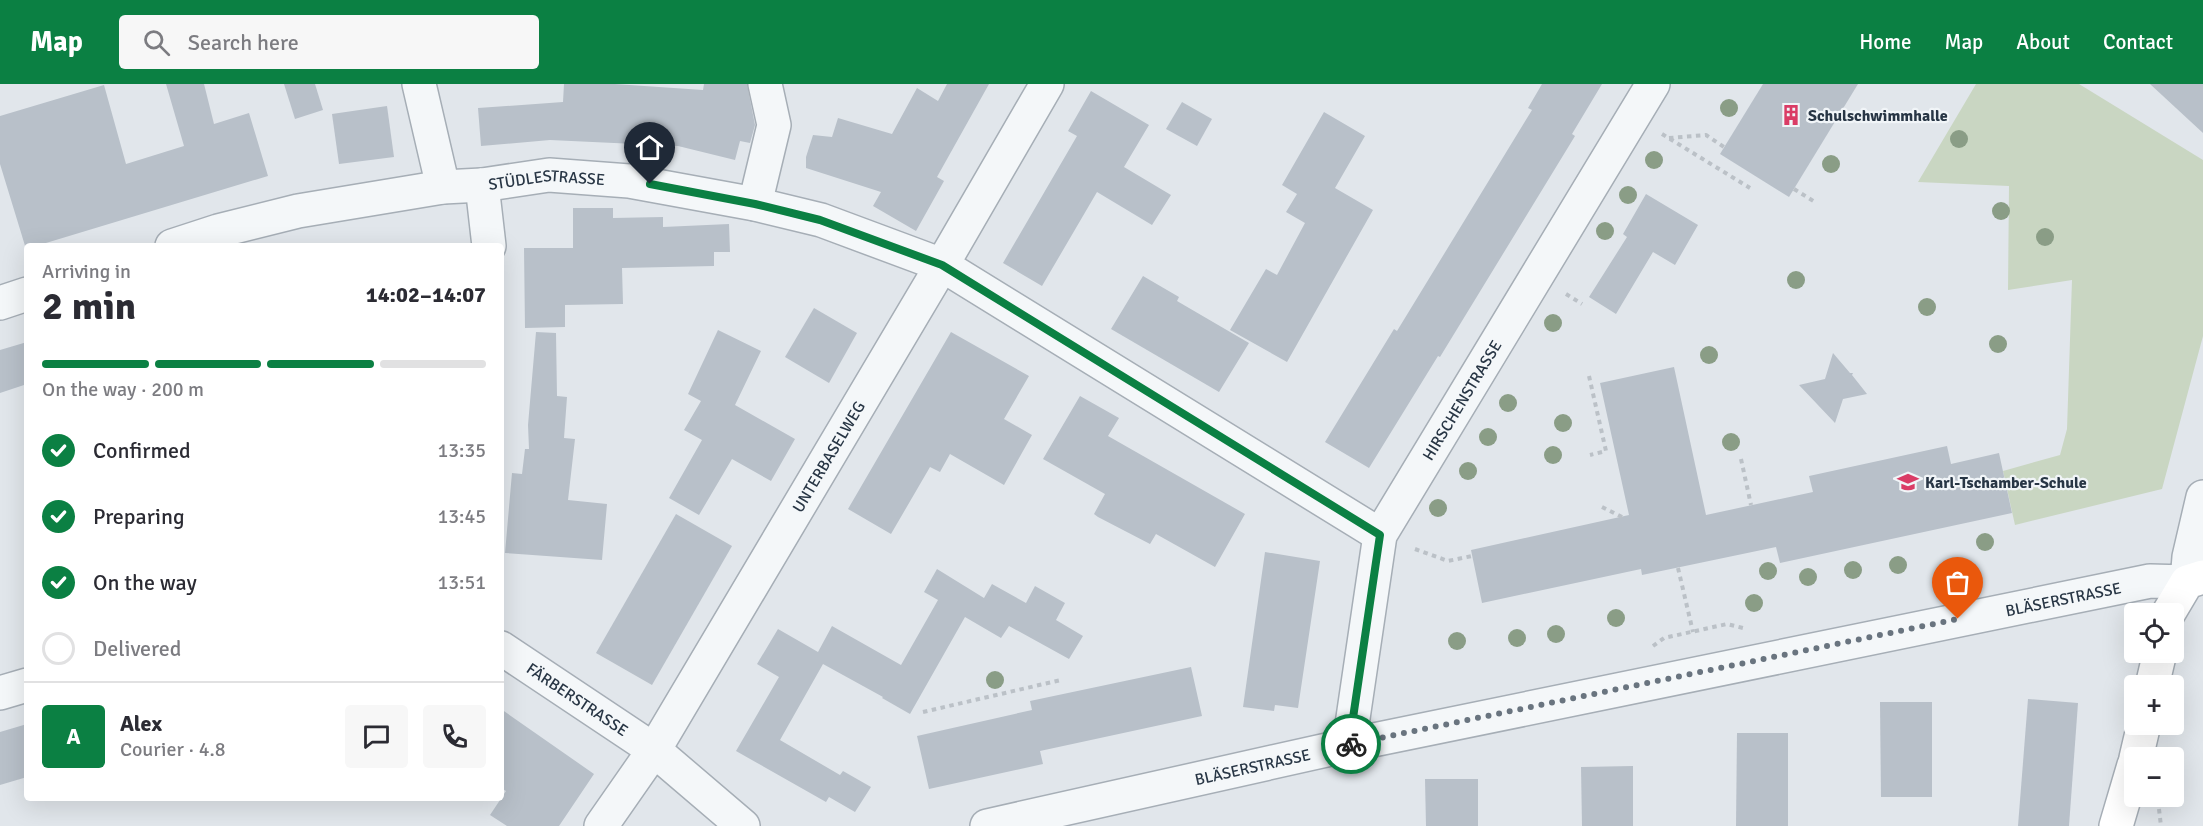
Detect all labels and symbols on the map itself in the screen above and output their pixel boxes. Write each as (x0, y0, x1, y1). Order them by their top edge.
building icon: Schulschwimmhalle (1779, 103, 1803, 127)
place label: Schulschwimmhalle (1808, 106, 1948, 126)
pin (624, 122, 675, 184)
street label: STÜDLESTRASSE (487, 166, 606, 195)
street label: HIRSCHENSTRASSE (1419, 337, 1507, 464)
street label: UNTERBASELWEG (788, 398, 870, 516)
school or university icon: Karl-Tschamber-Schule (1896, 470, 1920, 494)
place label: Karl-Tschamber-Schule (1925, 473, 2087, 493)
pin (1932, 557, 1983, 619)
street label: BLÄSERSTRASSE (2004, 578, 2123, 621)
street label: FÄRBERSTRASSE (522, 659, 632, 741)
courier (1321, 714, 1381, 774)
street label: BLÄSERSTRASSE (1193, 745, 1312, 790)

